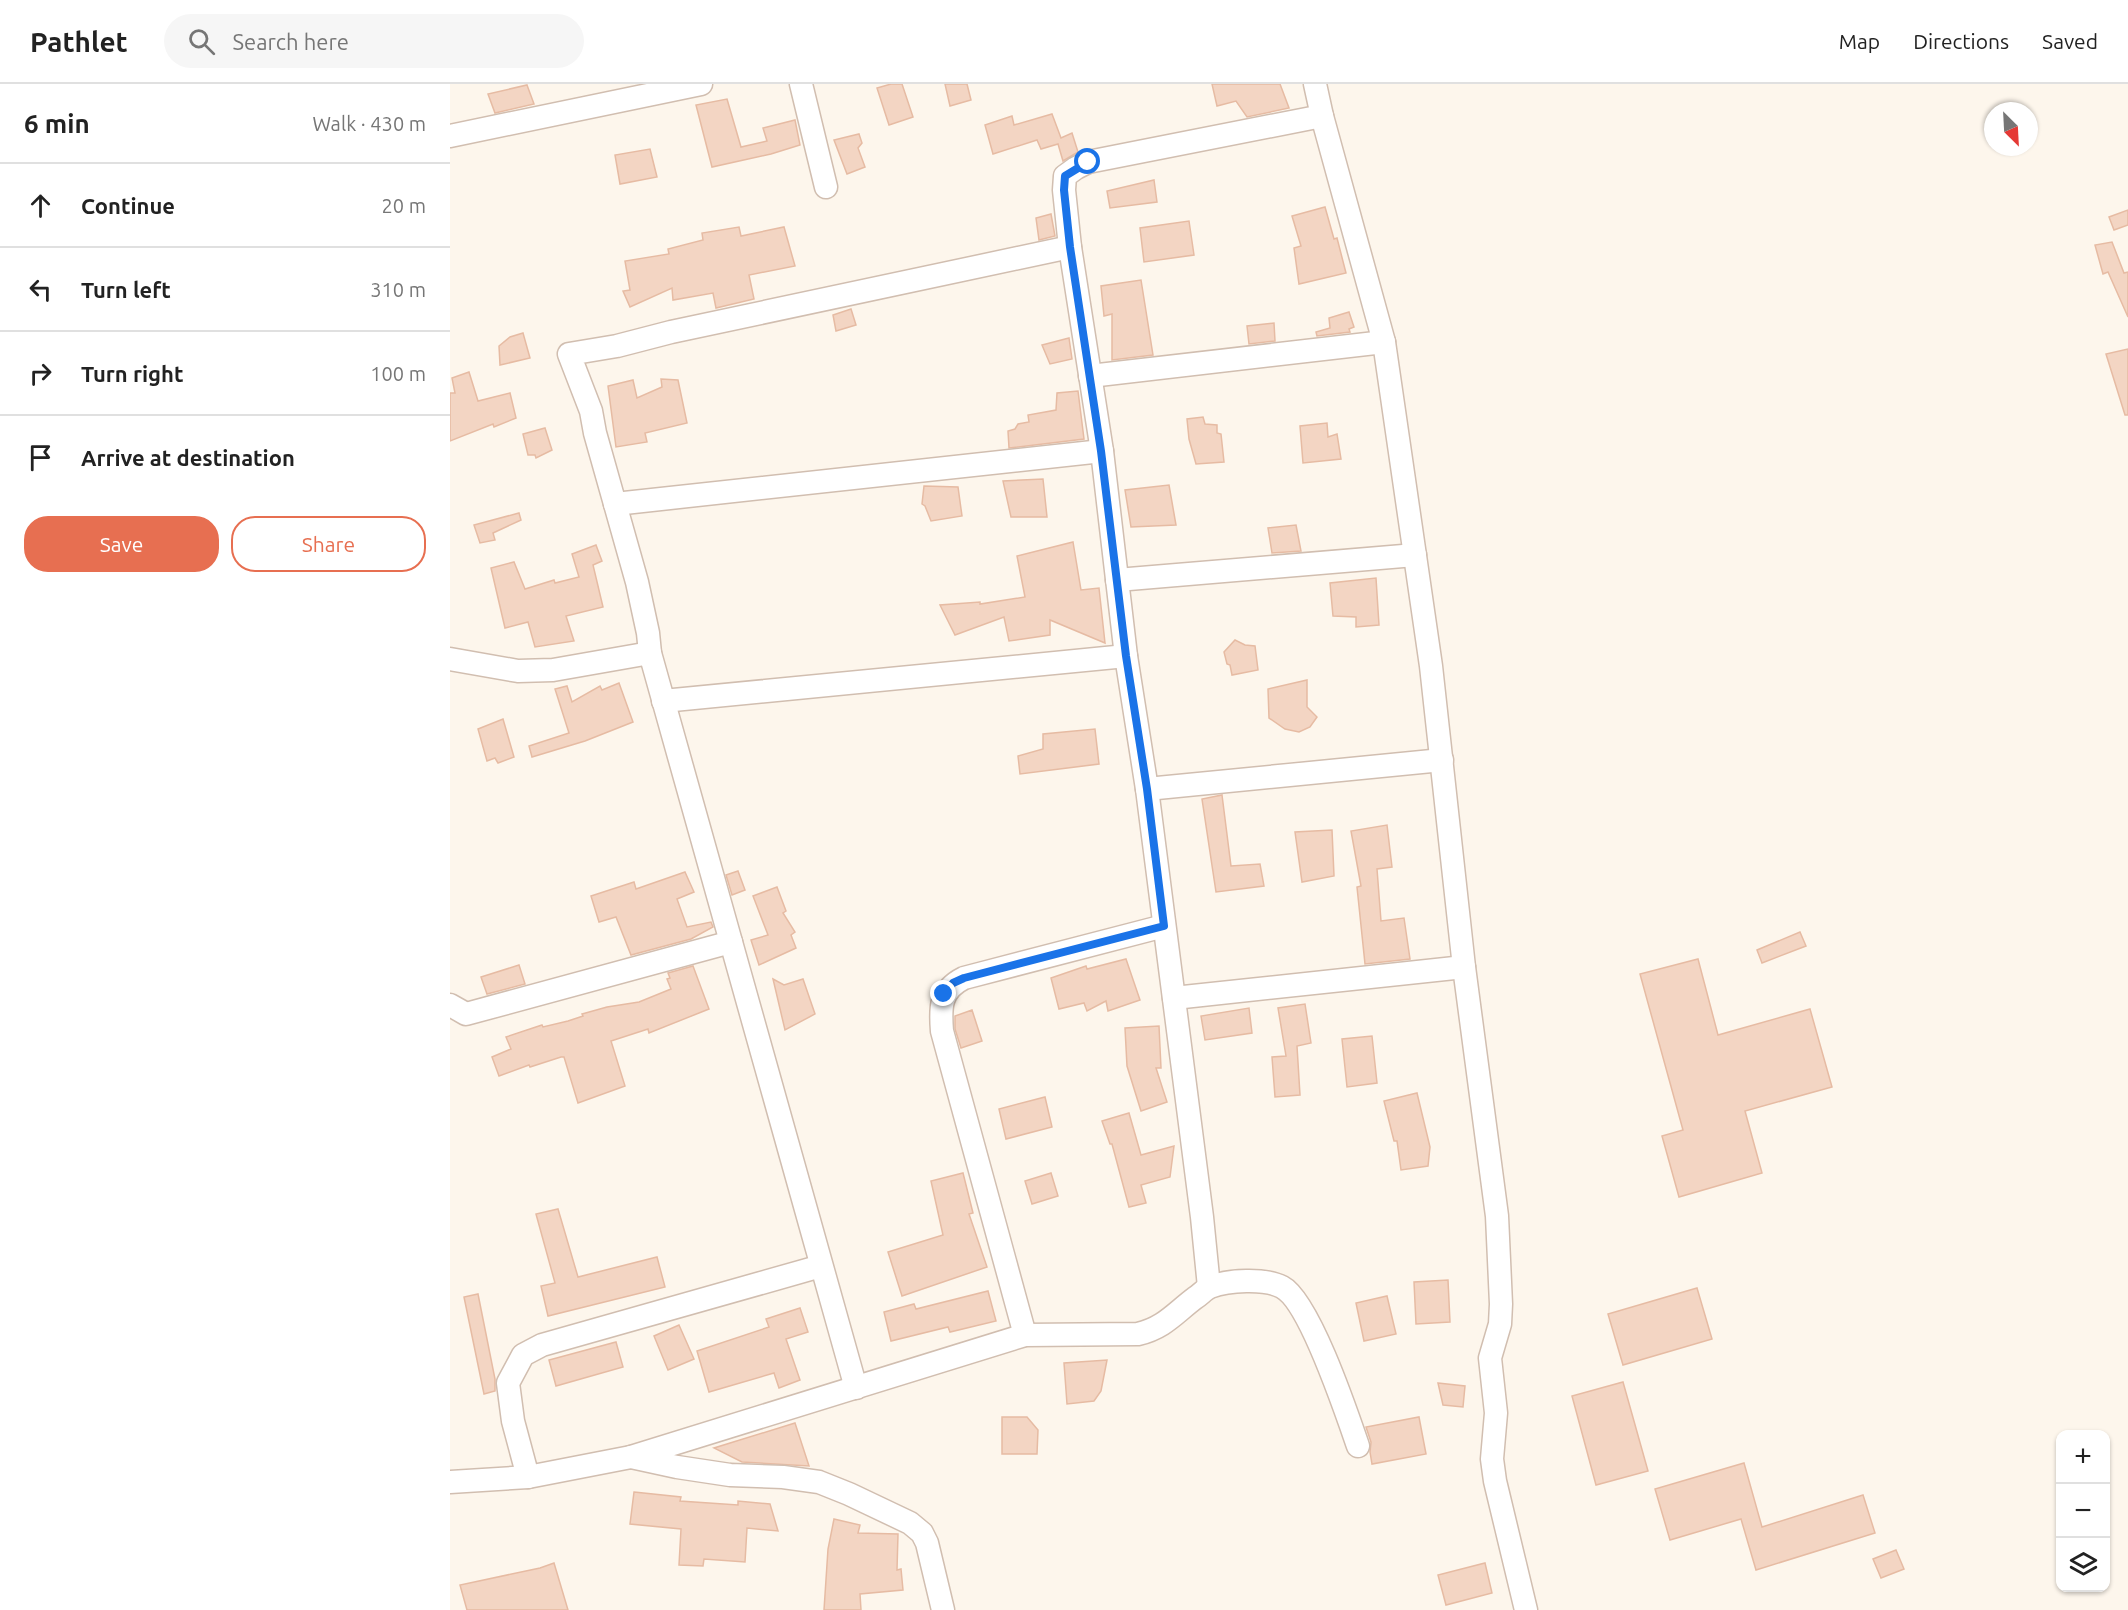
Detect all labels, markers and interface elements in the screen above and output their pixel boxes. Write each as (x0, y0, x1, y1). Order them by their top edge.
search box (164, 14, 584, 68)
icon: search (185, 25, 218, 58)
text: Pathlet (30, 26, 128, 57)
text: Search here (233, 29, 349, 54)
text: Map (1839, 29, 1880, 53)
text: Directions (1913, 29, 2009, 53)
text: Saved (2042, 29, 2098, 53)
north arrow (1984, 102, 2038, 156)
text: 6 min (24, 109, 90, 138)
text: Walk · 430 m (313, 112, 426, 135)
route start (1074, 148, 1100, 174)
icon: ahead (24, 189, 57, 222)
text: Continue (81, 193, 175, 218)
text: 20 m (382, 194, 426, 217)
icon: left (24, 273, 57, 306)
text: Turn left (81, 277, 171, 302)
text: 310 m (370, 278, 426, 301)
icon: right (24, 357, 57, 390)
text: Turn right (81, 361, 183, 386)
text: 100 m (370, 362, 426, 385)
icon: arrive (24, 441, 57, 474)
text: Arrive at destination (81, 445, 295, 470)
button: Save (24, 516, 219, 572)
button: Share (231, 516, 426, 572)
route end (930, 980, 956, 1006)
map controls (2056, 1430, 2110, 1592)
button: + (2056, 1430, 2110, 1484)
button: − (2056, 1484, 2110, 1538)
button: layers (2056, 1538, 2110, 1592)

